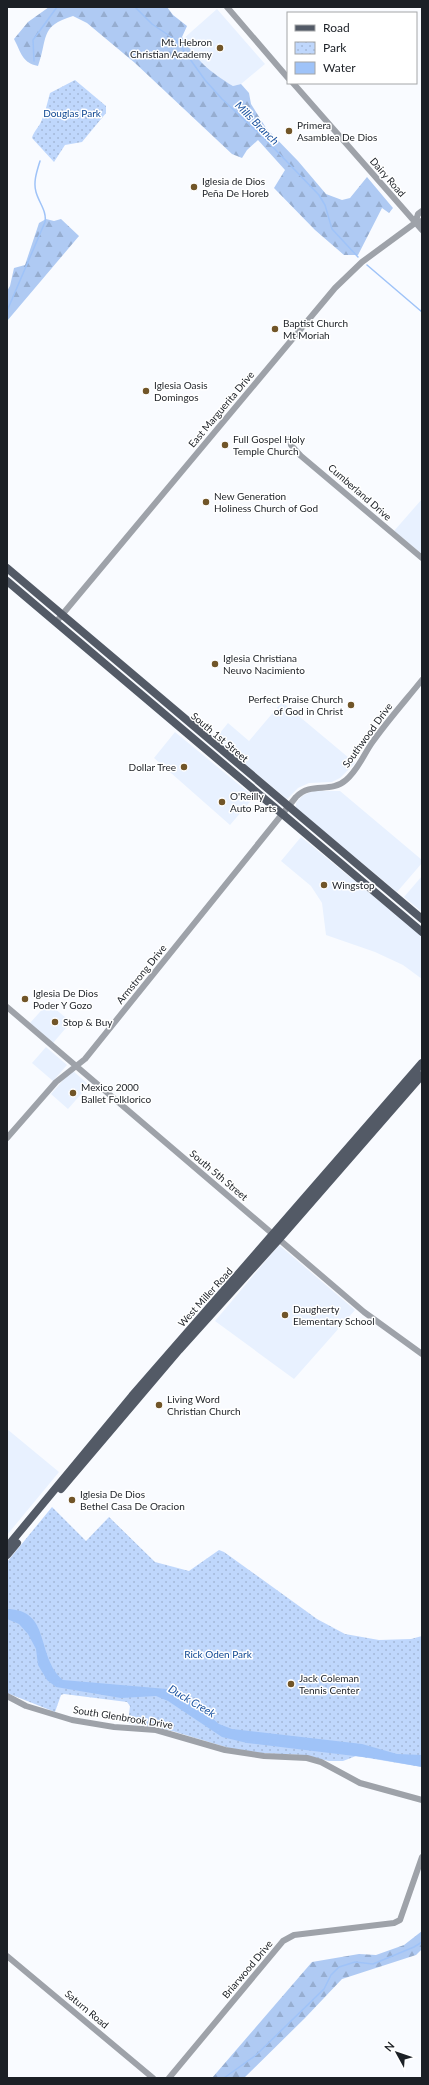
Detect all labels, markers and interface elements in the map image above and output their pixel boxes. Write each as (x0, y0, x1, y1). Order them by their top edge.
legend (287, 12, 417, 84)
text: Road (323, 20, 350, 35)
place label: Mt. Hebron Christian Academy (130, 36, 213, 60)
text: Park (323, 40, 347, 55)
marker: Mt. Hebron Christian Academy (215, 43, 225, 53)
text: Water (323, 60, 356, 75)
water label: Mills Branch (233, 98, 282, 147)
park label: Douglas Park (43, 107, 102, 119)
place label: Primera Asamblea De Dios (297, 119, 377, 143)
marker: Primera Asamblea De Dios (284, 126, 294, 136)
street label: Dairy Road (368, 155, 408, 199)
place label: Iglesia de Dios Peña De Horeb (202, 175, 269, 199)
marker: Iglesia de Dios Peña De Horeb (189, 182, 199, 192)
place label: Baptist Church Mt Moriah (283, 317, 348, 341)
marker: Baptist Church Mt Moriah (270, 324, 280, 334)
street label: East Marguerita Drive (186, 368, 256, 450)
place label: Iglesia Oasis Domingos (154, 379, 208, 403)
marker: Iglesia Oasis Domingos (141, 386, 151, 396)
place label: Full Gospel Holy Temple Church (233, 433, 306, 457)
marker: Full Gospel Holy Temple Church (220, 440, 230, 450)
street label: Cumberland Drive (326, 461, 394, 523)
place label: New Generation Holiness Church of God (214, 490, 318, 514)
marker: New Generation Holiness Church of God (201, 497, 211, 507)
place label: Iglesia Christiana Neuvo Nacimiento (223, 652, 305, 676)
marker: Iglesia Christiana Neuvo Nacimiento (210, 659, 220, 669)
place label: Perfect Praise Church of God in Christ (248, 693, 343, 717)
street label: Southwood Drive (340, 700, 394, 770)
marker: Perfect Praise Church of God in Christ (346, 700, 356, 710)
street label: South 1st Street (189, 710, 251, 765)
place label: Dollar Tree (129, 761, 176, 773)
marker: Dollar Tree (179, 762, 189, 772)
place label: O'Reilly Auto Parts (230, 790, 276, 814)
marker: O'Reilly Auto Parts (217, 797, 227, 807)
place label: Wingstop (332, 879, 375, 891)
marker: Wingstop (319, 880, 329, 890)
street label: Armstrong Drive (113, 942, 169, 1006)
place label: Iglesia De Dios Poder Y Gozo (33, 987, 98, 1011)
marker: Iglesia De Dios Poder Y Gozo (20, 994, 30, 1004)
place label: Stop & Buy (63, 1016, 113, 1028)
marker: Stop & Buy (50, 1017, 60, 1027)
place label: Mexico 2000 Ballet Folklorico (81, 1081, 152, 1105)
marker: Mexico 2000 Ballet Folklorico (68, 1088, 78, 1098)
street label: South 5th Street (187, 1147, 251, 1203)
street label: West Miller Road (175, 1265, 235, 1329)
place label: Daugherty Elementary School (293, 1303, 375, 1327)
marker: Daugherty Elementary School (280, 1310, 290, 1320)
place label: Living Word Christian Church (167, 1393, 241, 1417)
marker: Living Word Christian Church (154, 1400, 164, 1410)
place label: Iglesia De Dios Bethel Casa De Oracion (80, 1488, 185, 1512)
marker: Iglesia De Dios Bethel Casa De Oracion (67, 1495, 77, 1505)
park label: Rick Oden Park (184, 1648, 253, 1660)
place label: Jack Coleman Tennis Center (299, 1672, 360, 1696)
marker: Jack Coleman Tennis Center (286, 1679, 296, 1689)
water label: Duck Creek (166, 1681, 219, 1720)
street label: South Glenbrook Drive (72, 1703, 174, 1731)
street label: Briarwood Drive (219, 1938, 275, 2000)
street label: Saturn Road (63, 1987, 111, 2031)
north arrow (377, 2033, 417, 2073)
text: N (381, 2039, 397, 2054)

